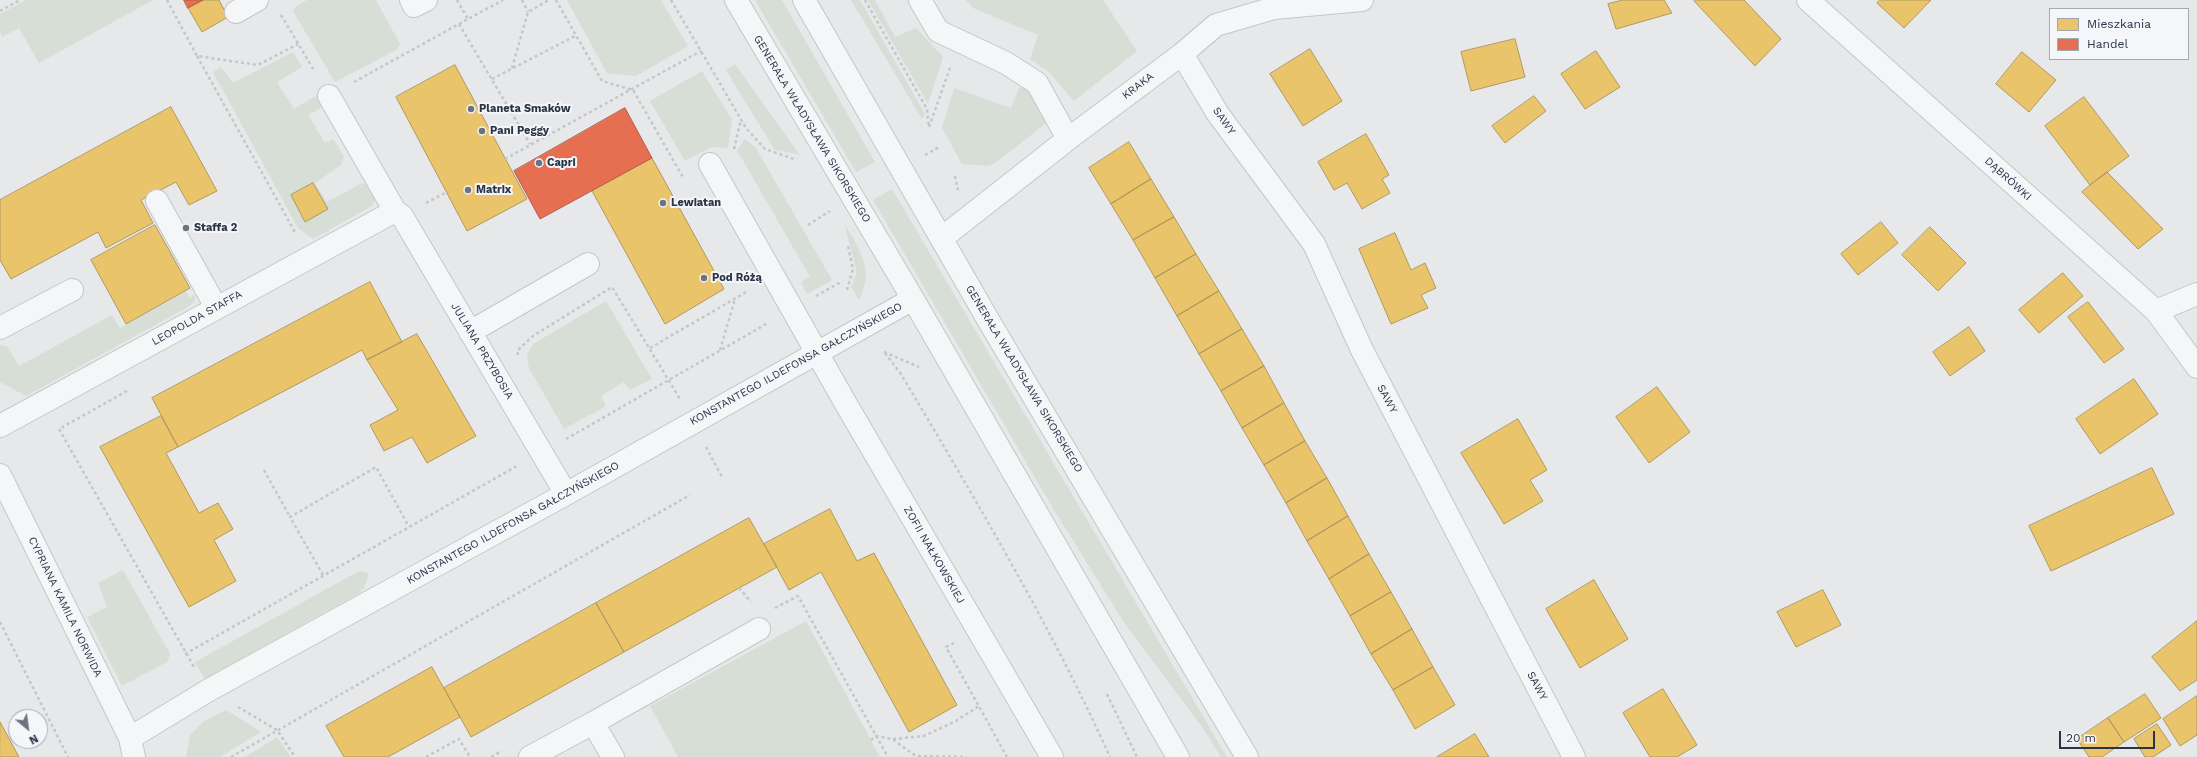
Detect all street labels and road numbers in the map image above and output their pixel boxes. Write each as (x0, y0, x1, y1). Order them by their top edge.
street label: GENERAŁA WŁADYSŁAWA SIKORSKIEGO (751, 33, 873, 225)
street label: KRAKA (1120, 70, 1156, 102)
street label: SAWY (1210, 105, 1238, 137)
street label: DĄBRÓWKI (1982, 155, 2034, 203)
street label: GENERAŁA WŁADYSŁAWA SIKORSKIEGO (963, 283, 1085, 475)
street label: LEOPOLDA STAFFA (149, 288, 245, 348)
street label: JULIANA PRZYBOSIA (448, 300, 516, 402)
street label: KONSTANTEGO ILDEFONSA GAŁCZYŃSKIEGO (687, 300, 905, 428)
street label: SAWY (1374, 382, 1400, 416)
street label: KONSTANTEGO ILDEFONSA GAŁCZYŃSKIEGO (404, 459, 622, 587)
street label: ZOFII NAŁKOWSKIEJ (901, 504, 967, 606)
street label: CYPRIANA KAMILA NORWIDA (25, 535, 105, 679)
street label: SAWY (1524, 669, 1550, 703)

